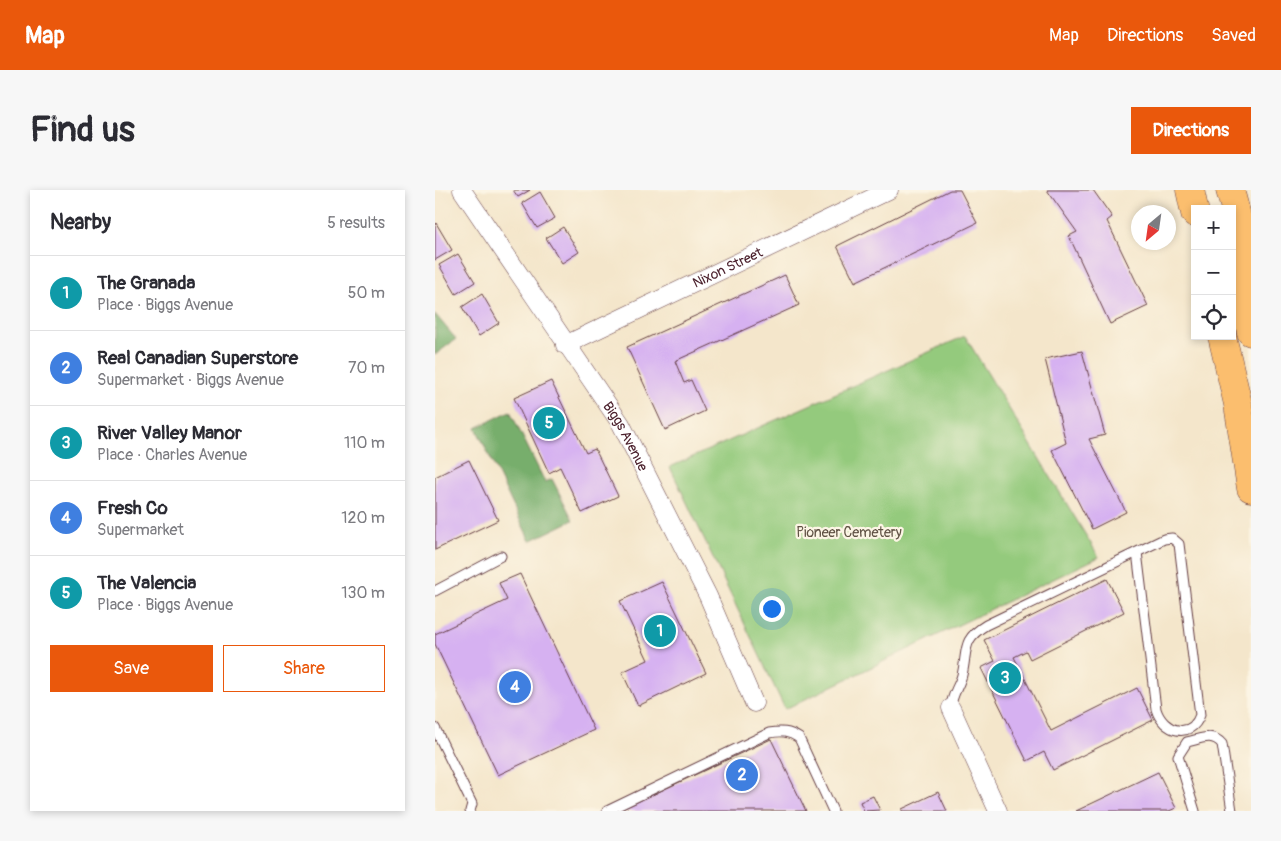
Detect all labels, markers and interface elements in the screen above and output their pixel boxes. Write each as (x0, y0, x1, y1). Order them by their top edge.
text: Map (25, 21, 65, 50)
text: Map (1049, 24, 1079, 47)
text: Directions (1107, 24, 1183, 47)
text: Saved (1211, 24, 1256, 47)
button: Directions (1131, 107, 1251, 154)
text: Find us (30, 108, 135, 152)
north arrow (1131, 205, 1176, 250)
map controls (1191, 205, 1236, 340)
button: + (1191, 205, 1236, 250)
text: Nearby (50, 209, 111, 236)
text: 5 results (327, 213, 385, 233)
street label: Nixon Street (690, 243, 765, 291)
button: − (1191, 250, 1236, 295)
text: The Granada (97, 271, 195, 295)
text: 1 (63, 283, 69, 303)
text: 50 m (348, 283, 385, 303)
text: Place · Biggs Avenue (97, 295, 233, 315)
button: locate (1191, 295, 1236, 340)
text: Real Canadian Superstore (97, 346, 298, 370)
text: 2 (62, 358, 70, 378)
text: 70 m (348, 358, 385, 378)
text: Supermarket · Biggs Avenue (97, 370, 284, 390)
street label: Biggs Avenue (600, 398, 652, 474)
pin: 5 (533, 404, 565, 442)
text: River Valley Manor (97, 421, 242, 445)
text: 3 (62, 433, 70, 453)
text: 110 m (344, 433, 385, 453)
text: Place · Charles Avenue (97, 445, 247, 465)
text: Fresh Co (97, 496, 168, 520)
text: 4 (61, 508, 71, 528)
text: 120 m (341, 508, 385, 528)
text: Supermarket (97, 520, 184, 540)
park label: Pioneer Cemetery (796, 524, 902, 541)
text: The Valencia (97, 571, 196, 595)
text: 5 (62, 583, 70, 603)
text: 130 m (341, 583, 385, 603)
text: Place · Biggs Avenue (97, 595, 233, 615)
your location (759, 596, 785, 622)
pin: 1 (644, 612, 676, 650)
button: Save (50, 645, 213, 692)
button: Share (223, 645, 385, 692)
pin: 3 (989, 659, 1021, 697)
pin: 4 (499, 668, 531, 706)
pin: 2 (726, 756, 758, 794)

